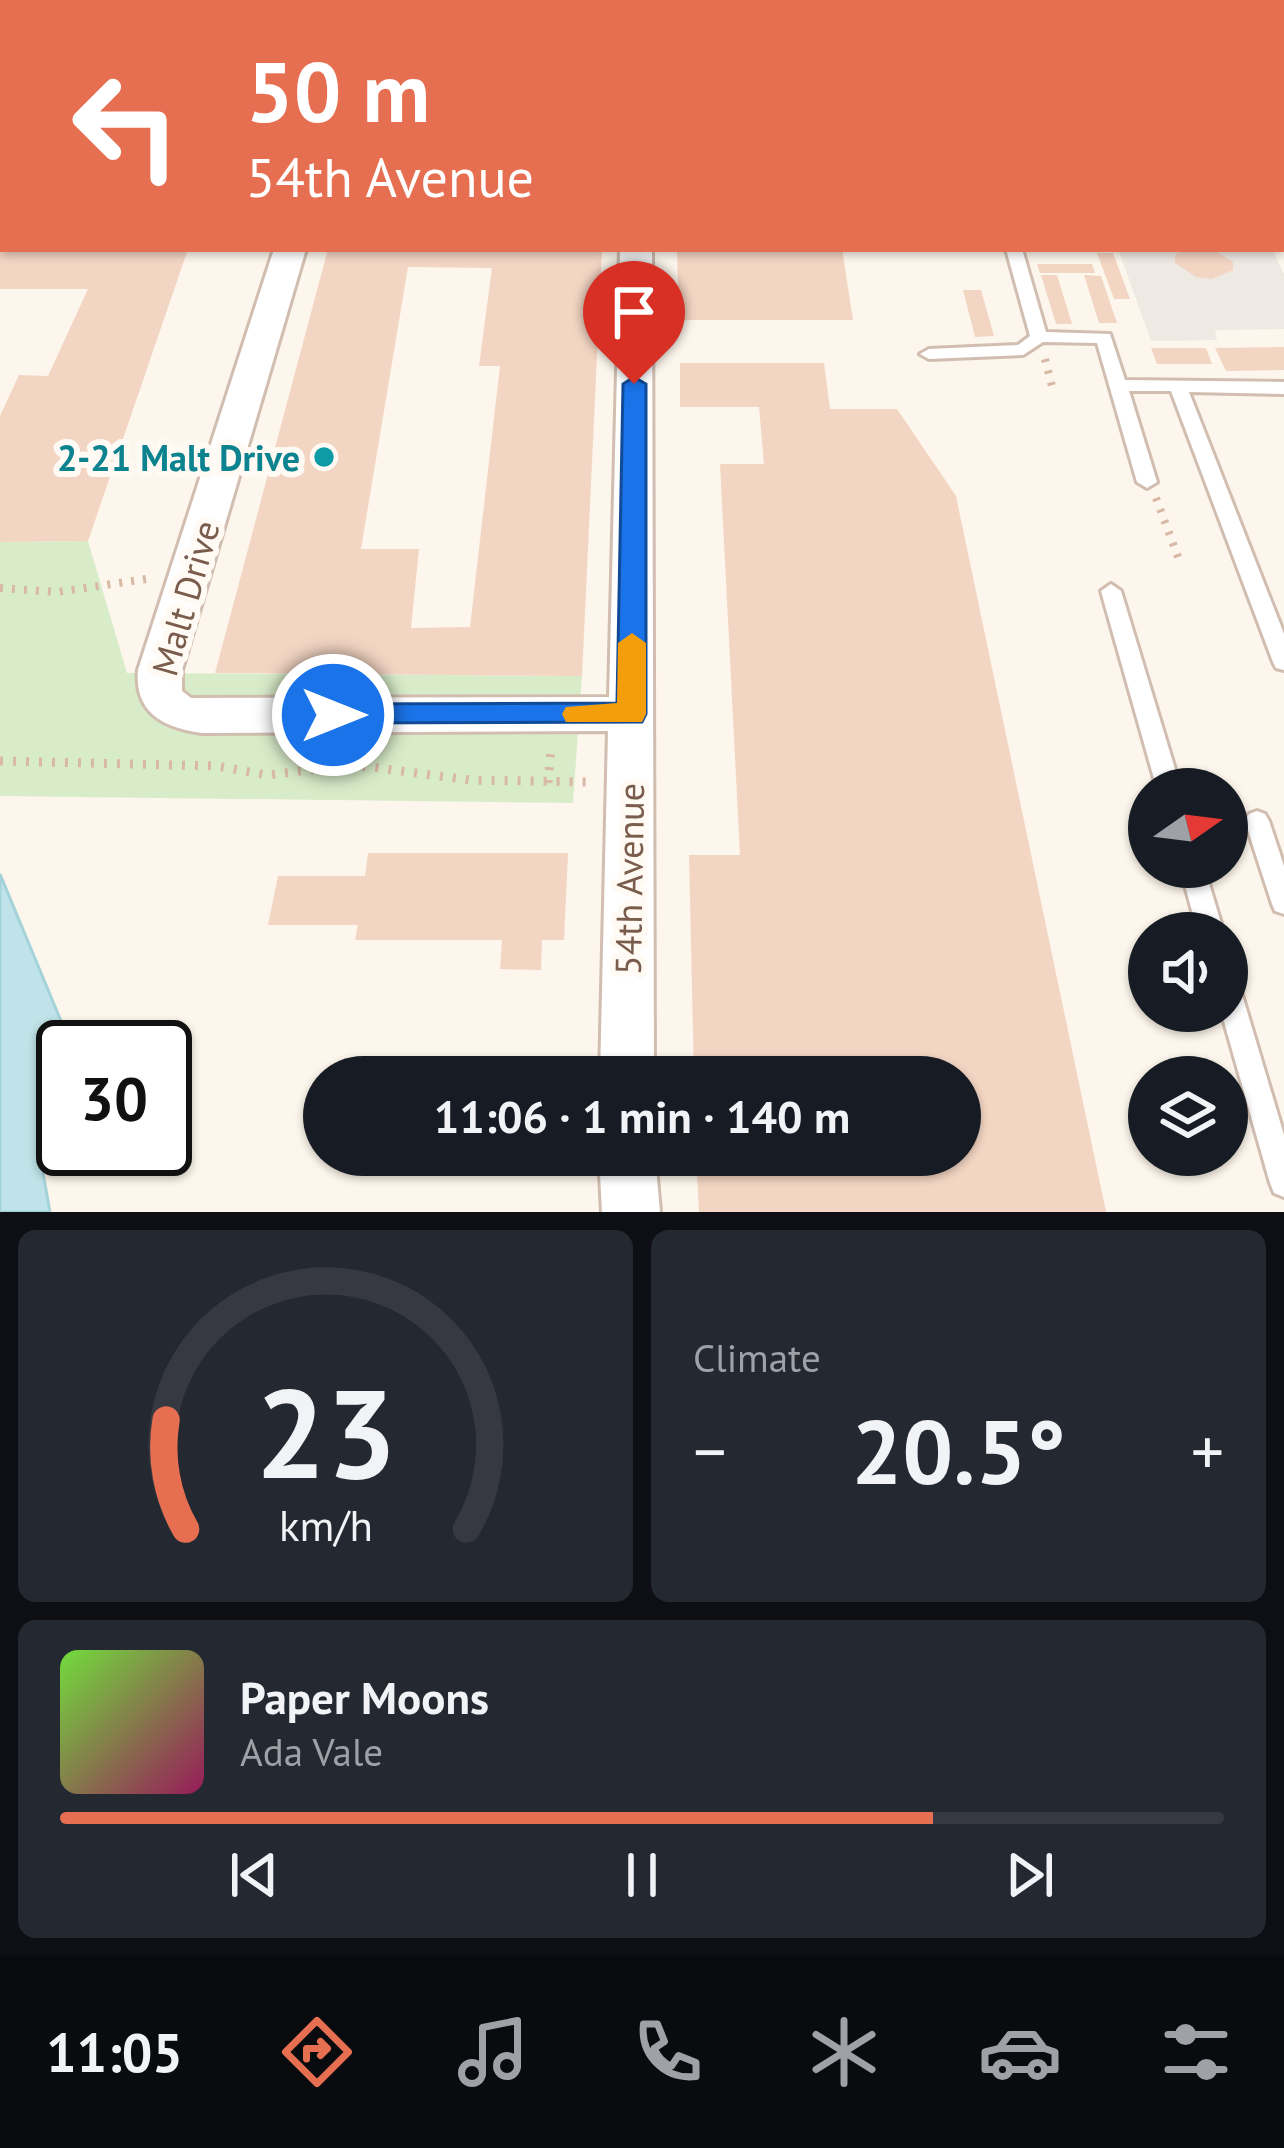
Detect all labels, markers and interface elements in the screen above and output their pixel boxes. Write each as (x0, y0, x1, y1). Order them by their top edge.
text: 50 m (246, 36, 430, 145)
icon: left (48, 48, 204, 204)
text: 54th Avenue (246, 142, 534, 212)
pin (583, 261, 685, 384)
icon: arrive (601, 279, 667, 345)
place label: 2-21 Malt Drive (57, 434, 300, 481)
marker: 2-21 Malt Drive (311, 444, 337, 470)
street label: Malt Drive (140, 515, 230, 681)
position arrow (270, 652, 396, 778)
north arrow (1128, 768, 1248, 888)
map controls (1128, 768, 1248, 1176)
street label: 54th Avenue (604, 783, 654, 975)
button: sound (1128, 912, 1248, 1032)
speed limit sign: 30 (36, 1020, 192, 1176)
button: layers (1128, 1056, 1248, 1176)
text: 11:06 · 1 min · 140 m (434, 1087, 850, 1145)
text: Climate (693, 1332, 821, 1383)
text: 23 (255, 1351, 396, 1512)
text: 20.5° (851, 1392, 1066, 1509)
text: − (693, 1408, 726, 1493)
text: + (1191, 1408, 1224, 1493)
text: km/h (278, 1497, 373, 1553)
text: Paper Moons (240, 1668, 489, 1726)
text: Ada Vale (240, 1726, 383, 1777)
icon: previous (221, 1842, 287, 1908)
icon: pause (609, 1842, 675, 1908)
icon: next (997, 1842, 1063, 1908)
icon: directions (275, 2010, 359, 2094)
icon: music (451, 2010, 535, 2094)
icon: phone (626, 2010, 710, 2094)
icon: climate (802, 2010, 886, 2094)
icon: car (978, 2010, 1062, 2094)
icon: filters (1154, 2010, 1238, 2094)
text: 11:05 (46, 2017, 183, 2087)

